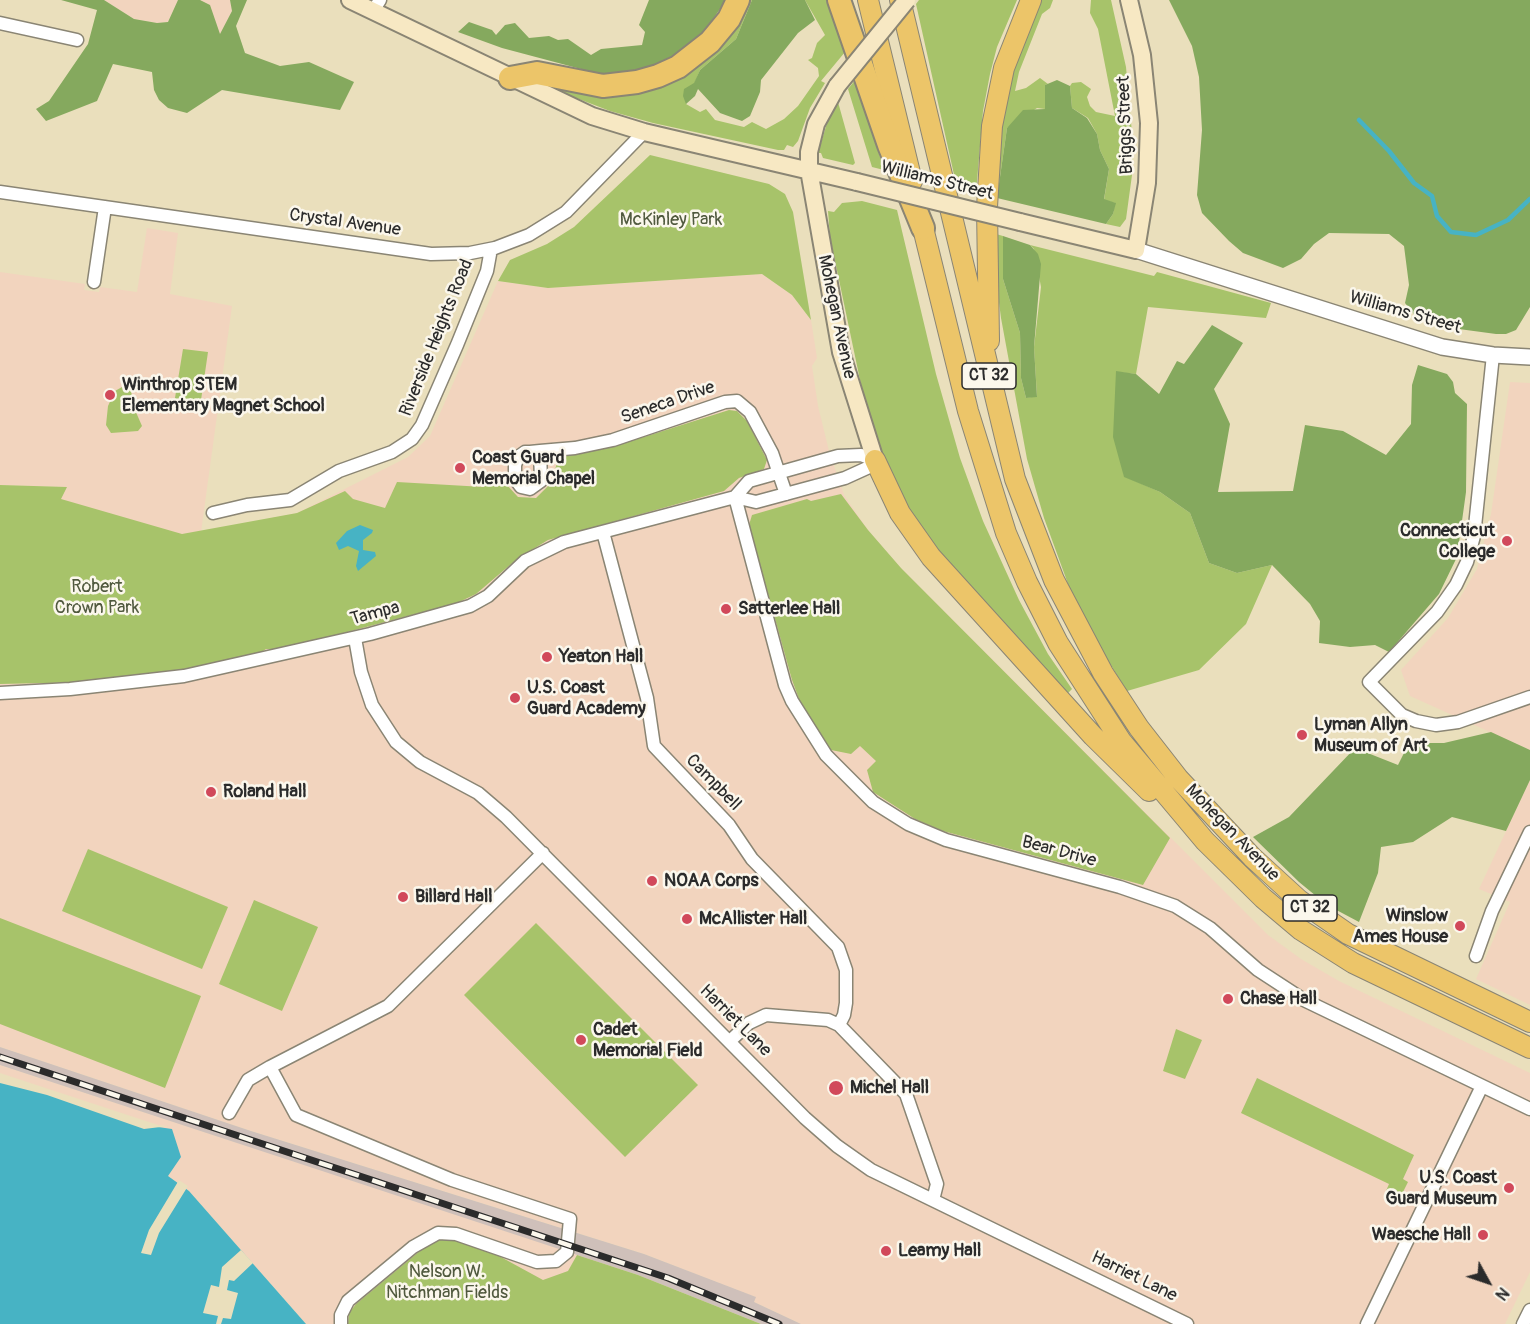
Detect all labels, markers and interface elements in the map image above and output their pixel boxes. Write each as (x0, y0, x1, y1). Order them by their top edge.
street label: Briggs Street (1113, 75, 1139, 175)
street label: Williams Street (878, 157, 996, 205)
street label: Crystal Avenue (288, 204, 402, 242)
park label: McKinley Park (620, 209, 722, 231)
street label: Mohegan Avenue (812, 253, 860, 381)
street label: Riverside Heights Road (396, 256, 478, 420)
street label: Williams Street (1347, 287, 1463, 339)
road number: CT 32 (962, 363, 1016, 389)
place label: Winthrop STEM Elementary Magnet School (122, 374, 325, 416)
street label: Seneca Drive (618, 377, 718, 429)
marker: Winthrop STEM Elementary Magnet School (103, 388, 117, 402)
place label: Coast Guard Memorial Chapel (472, 447, 595, 490)
marker: Coast Guard Memorial Chapel (453, 461, 467, 475)
place label: Connecticut College (1400, 520, 1495, 562)
marker: Connecticut College (1500, 534, 1514, 548)
park label: Robert Crown Park (55, 576, 139, 618)
street label: Tampa (348, 597, 402, 631)
place label: Satterlee Hall (738, 598, 840, 620)
marker: Satterlee Hall (719, 602, 733, 616)
place label: Yeaton Hall (559, 646, 643, 668)
marker: Yeaton Hall (540, 650, 554, 664)
place label: U.S. Coast Guard Academy (527, 677, 646, 720)
marker: U.S. Coast Guard Academy (508, 691, 522, 705)
place label: Lyman Allyn Museum of Art (1314, 714, 1428, 756)
marker: Lyman Allyn Museum of Art (1295, 728, 1309, 742)
street label: Campbell (681, 750, 745, 816)
street label: Mohegan Avenue (1180, 780, 1284, 886)
place label: Roland Hall (223, 781, 306, 803)
marker: Roland Hall (204, 785, 218, 799)
street label: Bear Drive (1019, 832, 1099, 872)
place label: NOAA Corps (664, 870, 759, 892)
marker: NOAA Corps (645, 874, 659, 888)
place label: Billard Hall (415, 886, 492, 908)
marker: Billard Hall (396, 890, 410, 904)
road number: CT 32 (1283, 895, 1337, 921)
place label: Winslow Ames House (1353, 905, 1448, 948)
place label: McAllister Hall (699, 908, 807, 930)
marker: McAllister Hall (680, 912, 694, 926)
marker: Winslow Ames House (1453, 919, 1467, 933)
street label: Harriet Lane (695, 981, 775, 1061)
place label: Chase Hall (1240, 988, 1317, 1010)
marker: Chase Hall (1221, 992, 1235, 1006)
place label: Cadet Memorial Field (593, 1019, 703, 1062)
marker: Cadet Memorial Field (574, 1033, 588, 1047)
place label: Michel Hall (850, 1077, 929, 1099)
marker: Michel Hall (827, 1079, 845, 1097)
place label: U.S. Coast Guard Museum (1385, 1167, 1497, 1210)
marker: U.S. Coast Guard Museum (1502, 1181, 1516, 1195)
place label: Waesche Hall (1372, 1224, 1471, 1246)
marker: Waesche Hall (1476, 1228, 1490, 1242)
place label: Leamy Hall (898, 1240, 981, 1262)
marker: Leamy Hall (879, 1244, 893, 1258)
street label: Harriet Lane (1088, 1247, 1180, 1307)
north arrow (1458, 1252, 1518, 1312)
park label: Nelson W. Nitchman Fields (386, 1261, 508, 1304)
text: N (1491, 1283, 1513, 1304)

